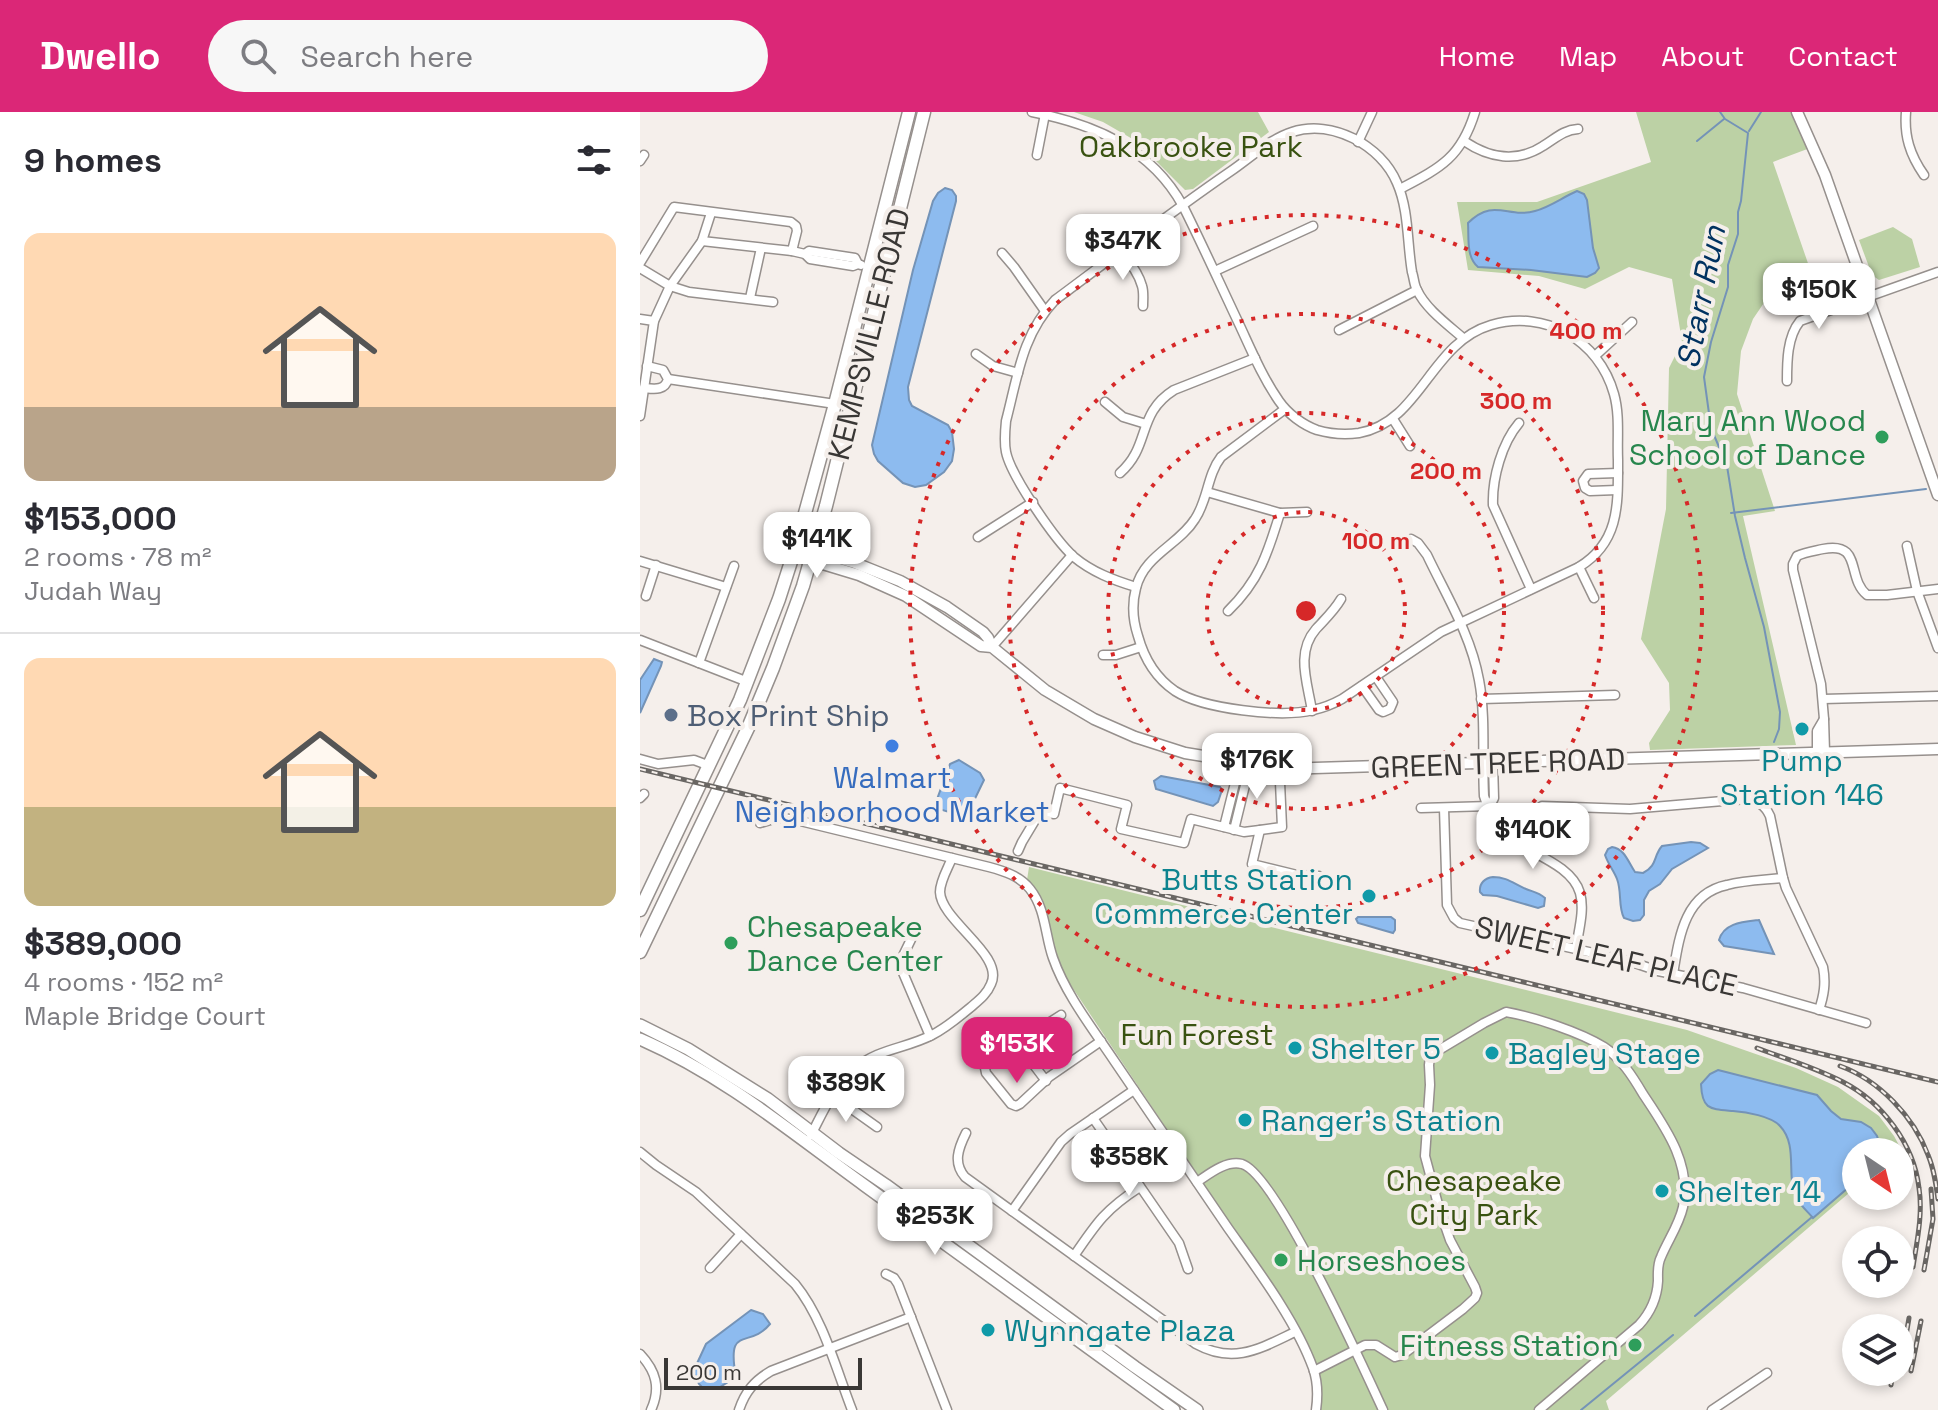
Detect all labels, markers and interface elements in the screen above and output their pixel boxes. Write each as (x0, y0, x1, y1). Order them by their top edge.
search box (208, 20, 768, 92)
text: Dwello (40, 32, 160, 80)
icon: search (236, 34, 280, 78)
text: Search here (300, 37, 473, 76)
text: Home (1439, 38, 1515, 74)
text: Map (1559, 38, 1617, 74)
text: About (1661, 38, 1744, 74)
text: Contact (1788, 38, 1898, 74)
park label: Oakbrooke Park (1079, 127, 1303, 166)
icon: filters (572, 138, 616, 182)
text: 9 homes (24, 139, 162, 182)
street label: KEMPSVILLE ROAD (819, 204, 919, 464)
pin: $347K (1067, 214, 1179, 282)
water label: Starr Run (1668, 221, 1735, 372)
text: $347K (1084, 223, 1162, 257)
pin: $150K (1763, 263, 1875, 331)
text: $150K (1781, 272, 1857, 306)
icon: home (248, 285, 392, 429)
text: 400 m (1550, 315, 1622, 346)
text: 300 m (1480, 385, 1552, 416)
place label: Mary Ann Wood School of Dance (1629, 401, 1866, 474)
marker: Mary Ann Wood School of Dance (1873, 428, 1891, 446)
text: 200 m (1410, 455, 1482, 486)
text: $153,000 (24, 497, 177, 540)
pin: $141K (761, 512, 873, 580)
text: $141K (781, 521, 853, 555)
text: 100 m (1342, 525, 1410, 556)
text: 2 rooms · 78 m² (24, 540, 211, 574)
text: Judah Way (24, 574, 162, 608)
centre of rings (1292, 597, 1320, 625)
place label: Box Print Ship (687, 696, 890, 735)
marker: Box Print Ship (662, 706, 680, 724)
icon: home (248, 710, 392, 854)
marker: Pump Station 146 (1793, 720, 1811, 738)
pin: $176K (1201, 733, 1313, 801)
marker: Walmart Neighborhood Market (883, 737, 901, 755)
street label: GREEN TREE ROAD (1370, 739, 1626, 787)
place label: Pump Station 146 (1720, 741, 1884, 814)
text: $176K (1220, 742, 1294, 776)
place label: Walmart Neighborhood Market (734, 758, 1050, 831)
pin: $140K (1477, 803, 1589, 871)
text: $140K (1494, 812, 1572, 846)
place label: Butts Station Commerce Center (1094, 860, 1353, 933)
marker: Butts Station Commerce Center (1360, 887, 1378, 905)
place label: Chesapeake Dance Center (747, 907, 943, 980)
street label: SWEET LEAF PLACE (1471, 907, 1741, 1005)
text: $389,000 (24, 922, 182, 965)
marker: Chesapeake Dance Center (722, 934, 740, 952)
text: 4 rooms · 152 m² (24, 965, 223, 999)
text: Maple Bridge Court (24, 999, 266, 1033)
park label: Fun Forest (1120, 1015, 1274, 1054)
pin: $153K (961, 1017, 1073, 1085)
text: $153K (979, 1026, 1055, 1060)
place label: Shelter 5 (1311, 1029, 1441, 1068)
place label: Bagley Stage (1508, 1034, 1701, 1073)
marker: Shelter 5 (1286, 1039, 1304, 1057)
marker: Bagley Stage (1483, 1044, 1501, 1062)
pin: $389K (790, 1056, 902, 1124)
text: $389K (806, 1065, 886, 1099)
place label: Ranger's Station (1261, 1101, 1501, 1140)
marker: Ranger's Station (1236, 1111, 1254, 1129)
pin: $358K (1073, 1130, 1185, 1198)
north arrow (1842, 1138, 1914, 1210)
map controls (1842, 1138, 1914, 1386)
text: $358K (1089, 1139, 1169, 1173)
park label: Chesapeake City Park (1386, 1161, 1562, 1234)
place label: Shelter 14 (1678, 1172, 1821, 1211)
marker: Shelter 14 (1653, 1182, 1671, 1200)
pin: $253K (879, 1189, 991, 1257)
text: $253K (896, 1198, 974, 1232)
button: locate (1842, 1226, 1914, 1298)
place label: Horseshoes (1297, 1241, 1466, 1280)
marker: Horseshoes (1272, 1251, 1290, 1269)
place label: Wynngate Plaza (1004, 1311, 1235, 1350)
button: layers (1842, 1314, 1914, 1386)
marker: Wynngate Plaza (979, 1321, 997, 1339)
place label: Fitness Station (1400, 1326, 1619, 1365)
marker: Fitness Station (1626, 1336, 1644, 1354)
scale bar (664, 1354, 862, 1390)
text: 200 m (676, 1358, 742, 1386)

